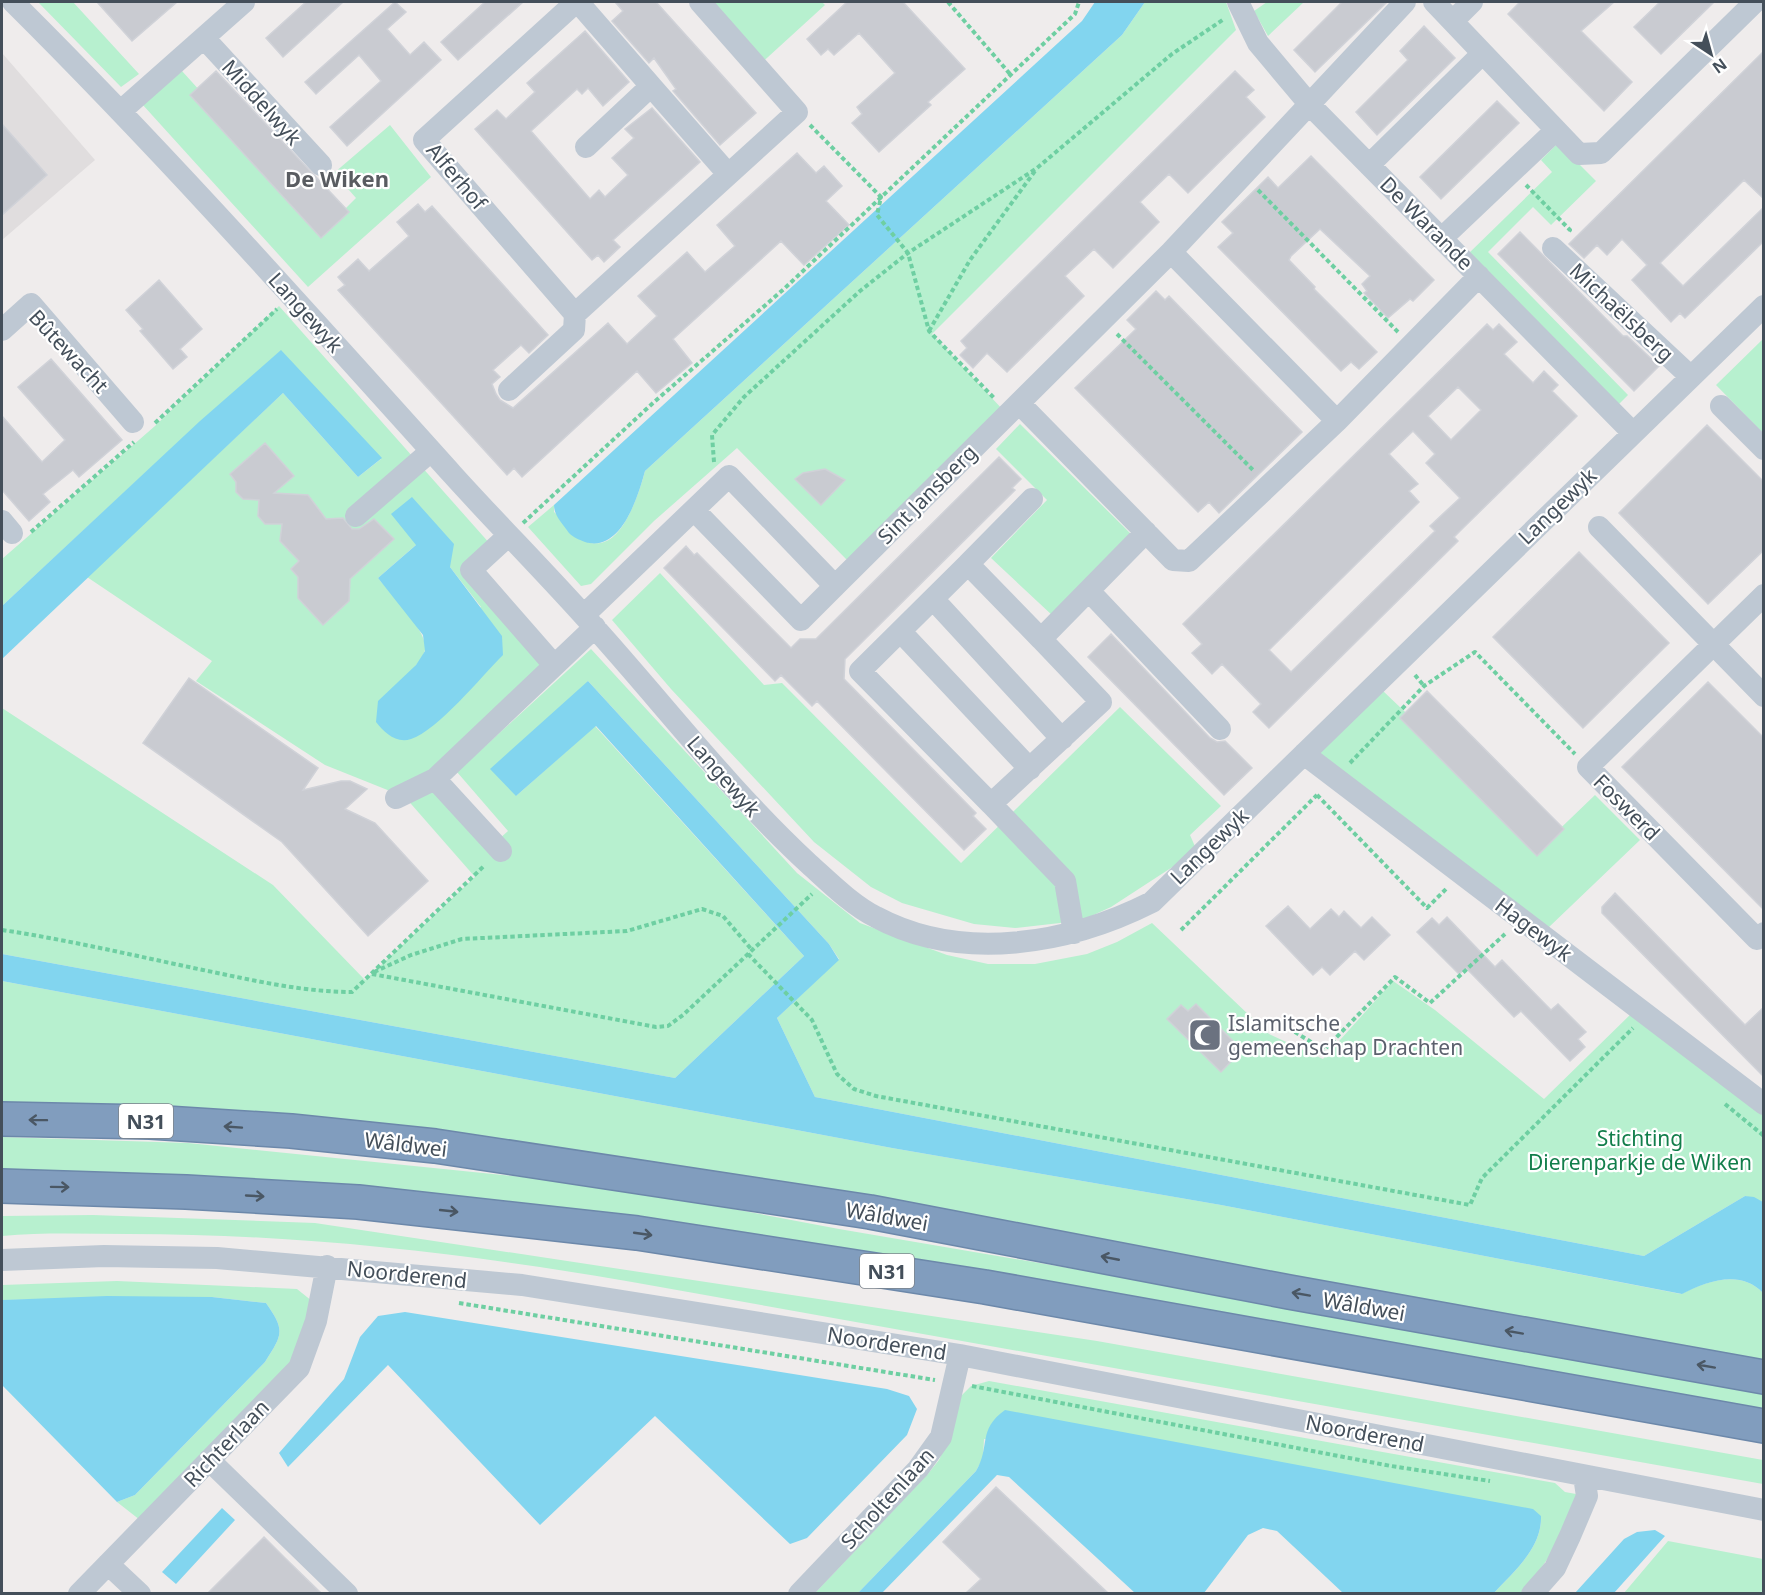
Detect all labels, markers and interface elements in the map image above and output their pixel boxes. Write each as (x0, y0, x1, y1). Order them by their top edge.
north arrow (1681, 24, 1741, 84)
street label: Middelwyk (216, 53, 308, 151)
text: N (1708, 53, 1732, 79)
street label: Alferhof (421, 137, 494, 217)
district label: De Wiken (285, 163, 389, 193)
street label: De Warande (1374, 170, 1480, 276)
street label: Michaëlsberg (1564, 256, 1680, 368)
street label: Langewyk (263, 266, 350, 359)
street label: Bûtewacht (23, 303, 115, 399)
street label: Sint Jansberg (871, 438, 983, 550)
street label: Langewyk (1512, 461, 1603, 550)
street label: Langewyk (681, 730, 767, 823)
street label: Foswerd (1588, 768, 1666, 846)
street label: Langewyk (1164, 801, 1255, 890)
street label: Hagewyk (1490, 891, 1579, 968)
place label: Islamitsche gemeenschap Drachten (1228, 1009, 1463, 1061)
mosque icon: Islamitsche gemeenschap Drachten (1187, 1017, 1223, 1053)
road number: N31 (119, 1104, 173, 1138)
one-way arrow (28, 1114, 48, 1125)
one-way arrow (223, 1121, 243, 1132)
park label: Stichting Dierenparkje de Wiken (1528, 1124, 1752, 1176)
street label: Wâldwei (363, 1125, 449, 1163)
one-way arrow (49, 1181, 69, 1193)
one-way arrow (244, 1191, 264, 1202)
street label: Wâldwei (844, 1195, 930, 1237)
one-way arrow (439, 1206, 459, 1217)
one-way arrow (632, 1228, 652, 1239)
one-way arrow (1100, 1252, 1120, 1263)
street label: Noorderend (346, 1254, 468, 1294)
road number: N31 (860, 1254, 914, 1288)
street label: Wâldwei (1321, 1285, 1407, 1327)
one-way arrow (1292, 1289, 1312, 1300)
street label: Noorderend (825, 1320, 949, 1366)
one-way arrow (1505, 1326, 1524, 1337)
one-way arrow (1697, 1360, 1716, 1371)
street label: Richterlaan (177, 1393, 275, 1493)
street label: Noorderend (1303, 1408, 1427, 1458)
street label: Scholtenlaan (834, 1441, 940, 1555)

